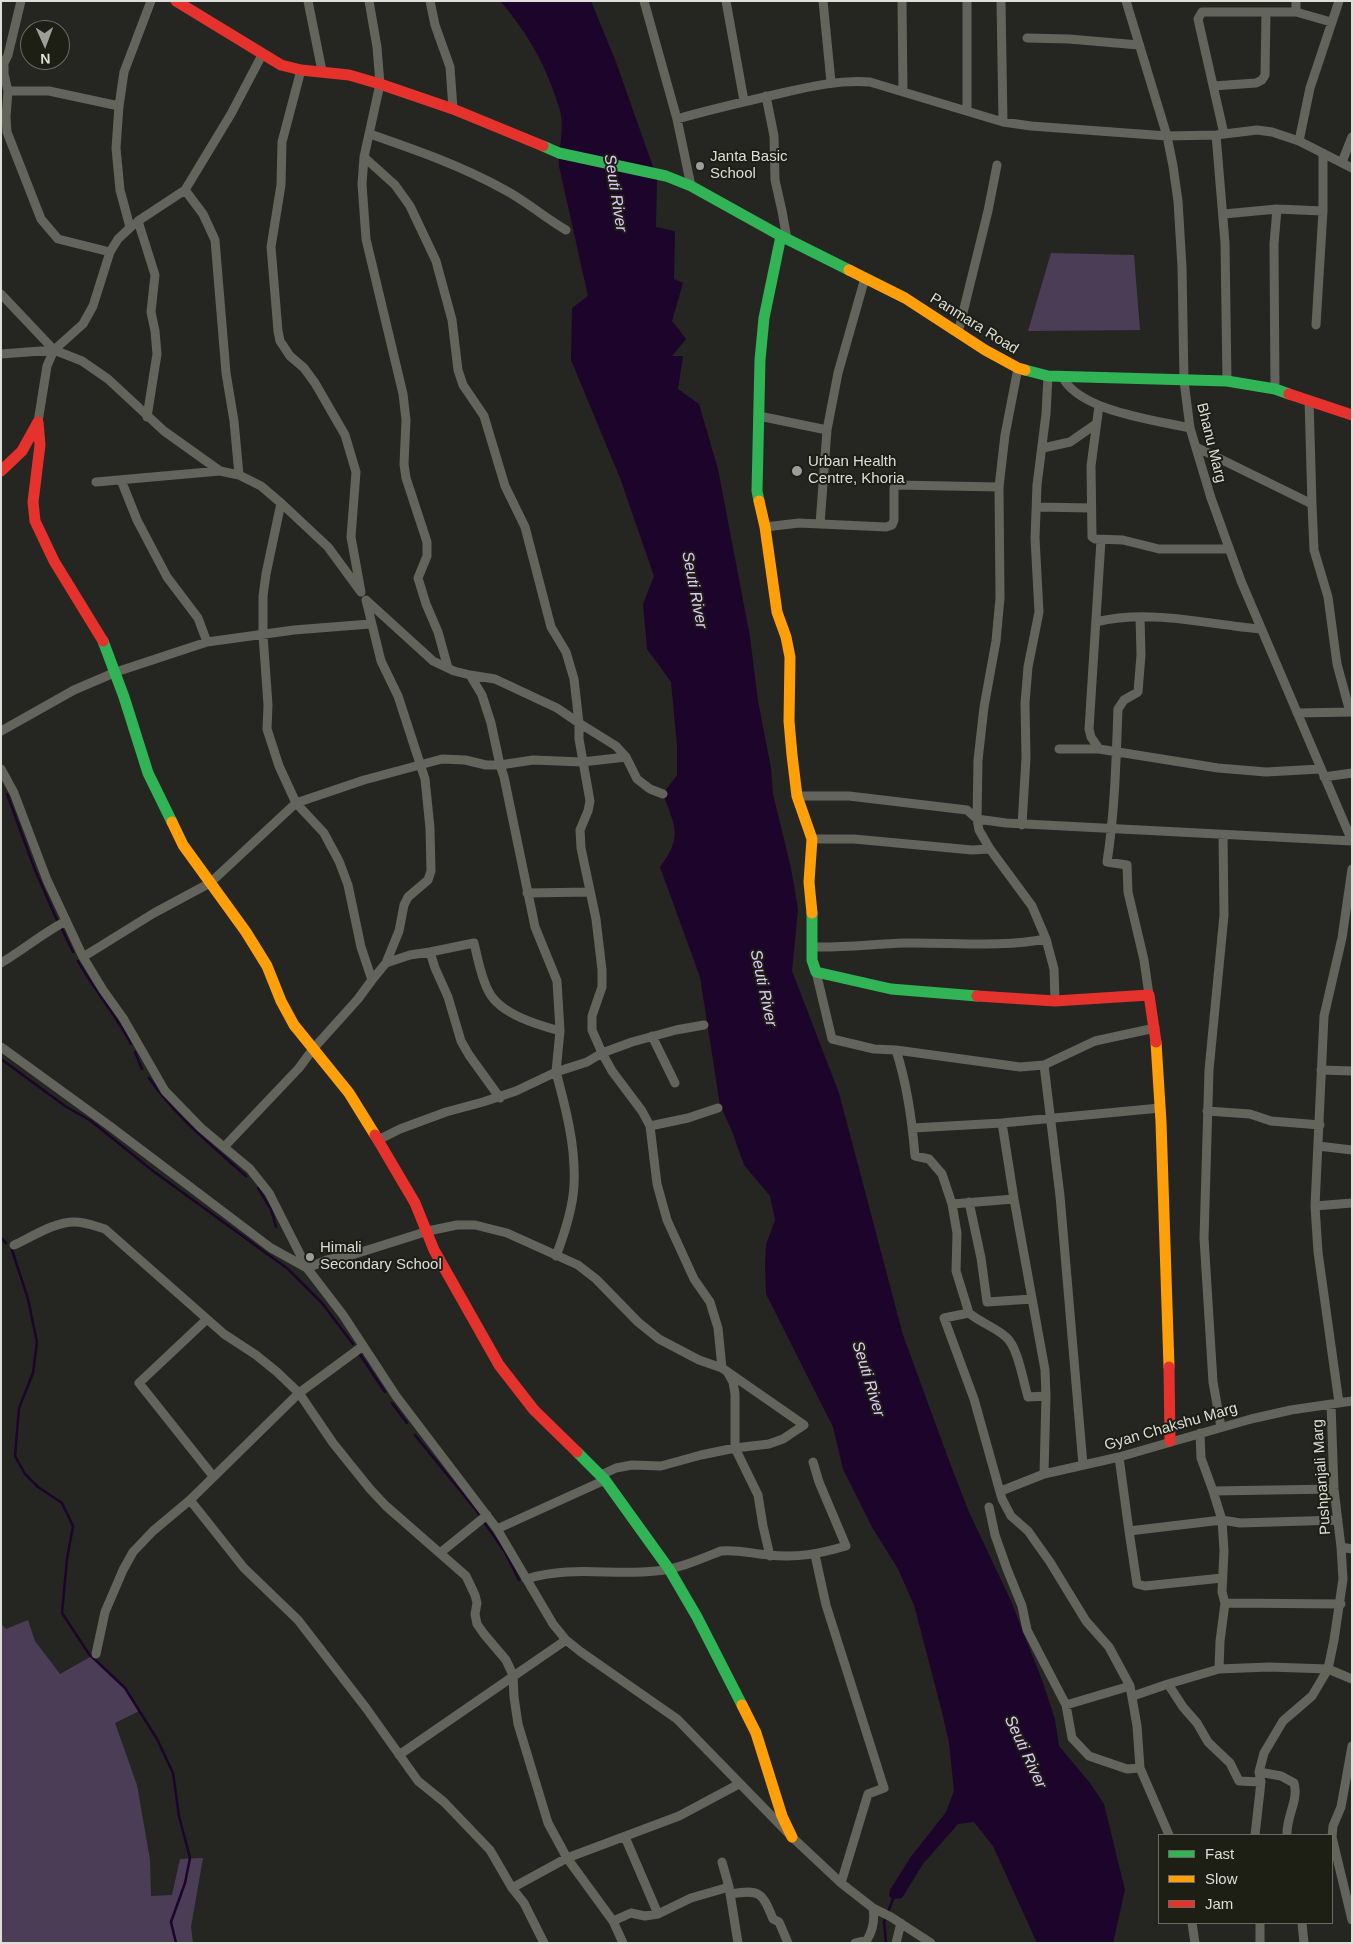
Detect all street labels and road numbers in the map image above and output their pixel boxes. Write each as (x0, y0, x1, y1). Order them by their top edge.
street label: Panmara Road (926, 290, 1022, 358)
street label: Bhanu Marg (1192, 401, 1230, 485)
street label: Gyan Chakshu Marg (1102, 1399, 1240, 1455)
street label: Pushpanjali Marg (1309, 1419, 1335, 1535)

